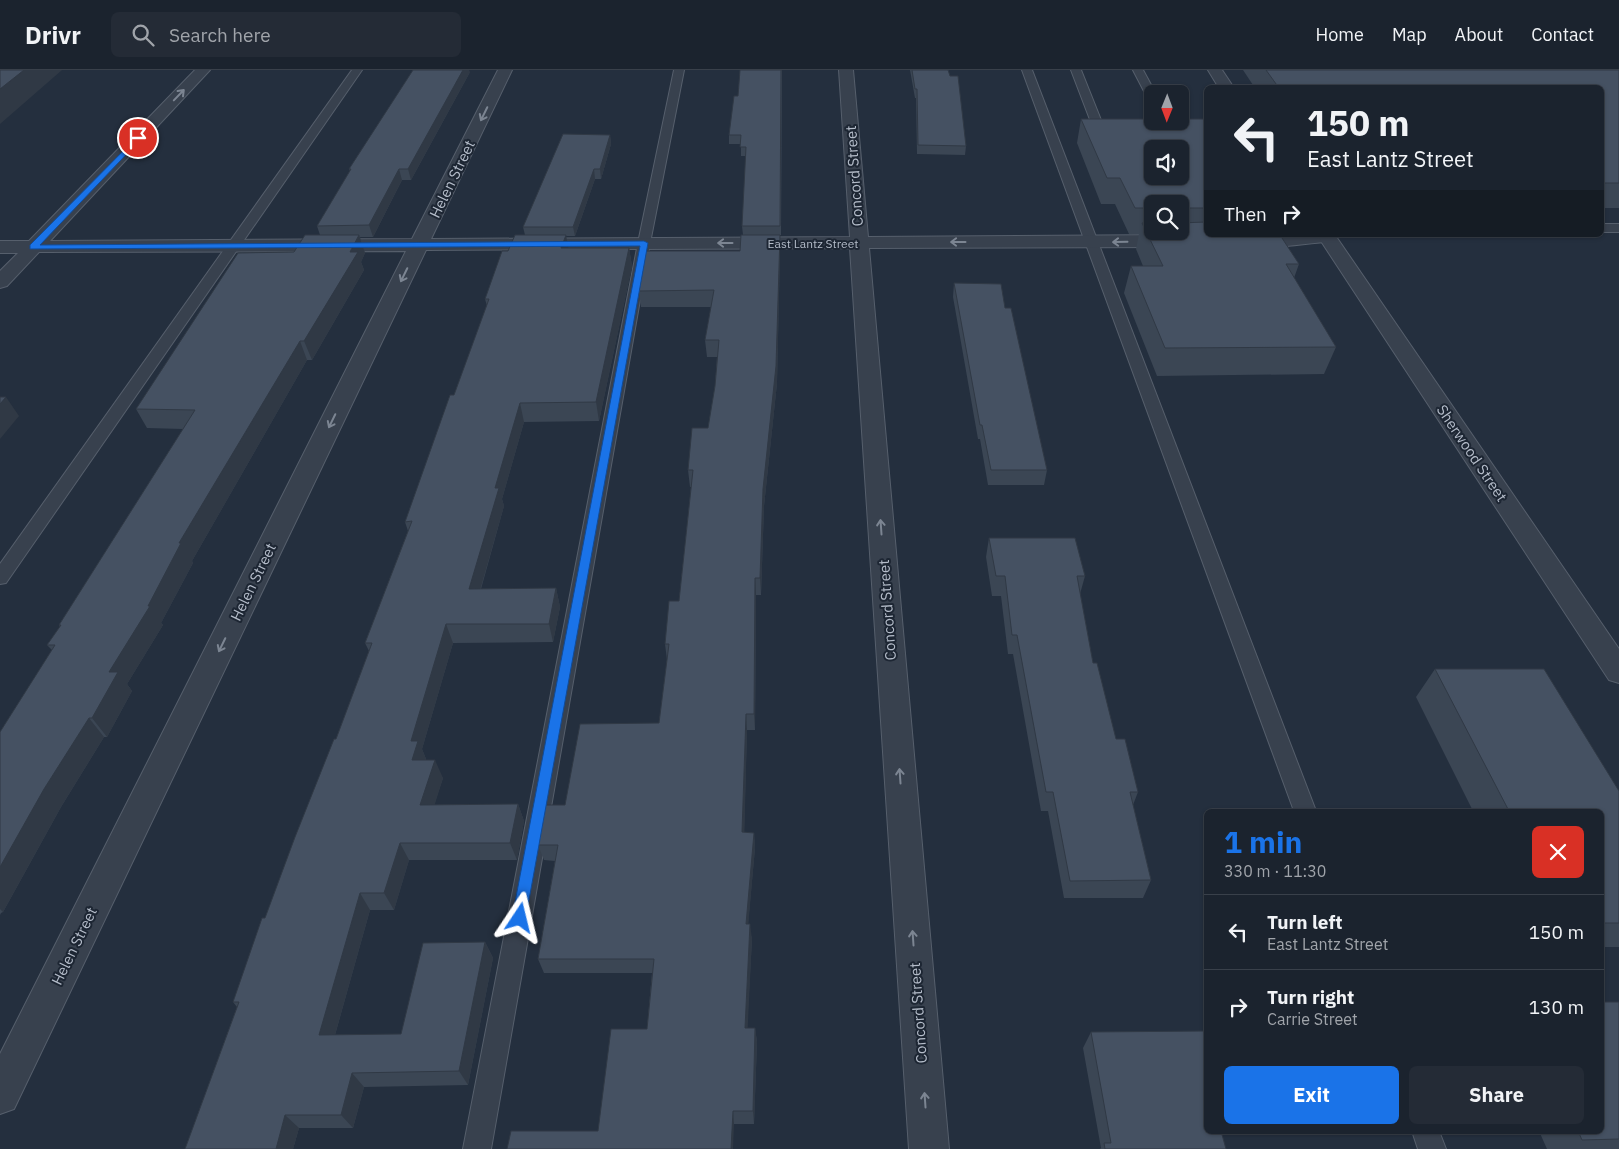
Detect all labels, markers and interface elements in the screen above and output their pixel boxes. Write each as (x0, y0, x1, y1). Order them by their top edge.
search box (111, 12, 461, 57)
text: Drivr (25, 19, 81, 51)
icon: search (129, 21, 157, 49)
text: Search here (169, 23, 271, 47)
text: Home (1316, 23, 1364, 46)
text: Map (1392, 23, 1427, 46)
text: About (1455, 23, 1503, 46)
text: Contact (1531, 23, 1594, 46)
north arrow (1144, 85, 1189, 130)
map controls (1144, 85, 1189, 240)
one-way arrow (173, 89, 185, 101)
text: 150 m (1307, 100, 1410, 146)
icon: left (1224, 105, 1289, 170)
one-way arrow (478, 106, 488, 121)
pin (117, 117, 159, 159)
icon: arrive (124, 124, 152, 152)
street label: Concord Street (841, 125, 867, 227)
street label: Helen Street (425, 137, 479, 221)
button: sound (1144, 140, 1189, 185)
text: East Lantz Street (1307, 144, 1474, 173)
button: search (1144, 195, 1189, 240)
icon: right (1277, 200, 1305, 228)
text: Then (1224, 202, 1267, 226)
street label: East Lantz Street (768, 236, 858, 251)
one-way arrow (950, 237, 966, 247)
one-way arrow (1113, 237, 1129, 247)
one-way arrow (718, 238, 734, 248)
one-way arrow (399, 267, 408, 282)
street label: Sherwood Street (1433, 401, 1511, 505)
one-way arrow (327, 413, 336, 428)
one-way arrow (876, 519, 885, 535)
street label: Helen Street (226, 540, 280, 624)
street label: Concord Street (874, 559, 900, 661)
one-way arrow (217, 637, 226, 652)
one-way arrow (895, 769, 905, 785)
text: 1 min (1224, 822, 1302, 861)
button: close (1532, 826, 1584, 878)
text: 330 m · 11:30 (1224, 861, 1326, 881)
position arrow (493, 891, 545, 943)
street label: Helen Street (47, 904, 101, 988)
text: Turn left (1267, 910, 1343, 934)
icon: left (1224, 918, 1252, 946)
text: 150 m (1529, 920, 1584, 944)
one-way arrow (908, 931, 917, 947)
text: East Lantz Street (1267, 934, 1388, 954)
street label: Concord Street (905, 962, 931, 1064)
text: Turn right (1267, 985, 1354, 1009)
icon: right (1224, 993, 1252, 1021)
text: 130 m (1529, 995, 1584, 1019)
text: Carrie Street (1267, 1009, 1358, 1029)
button: Exit (1224, 1066, 1399, 1124)
button: Share (1409, 1066, 1584, 1124)
one-way arrow (920, 1093, 930, 1109)

